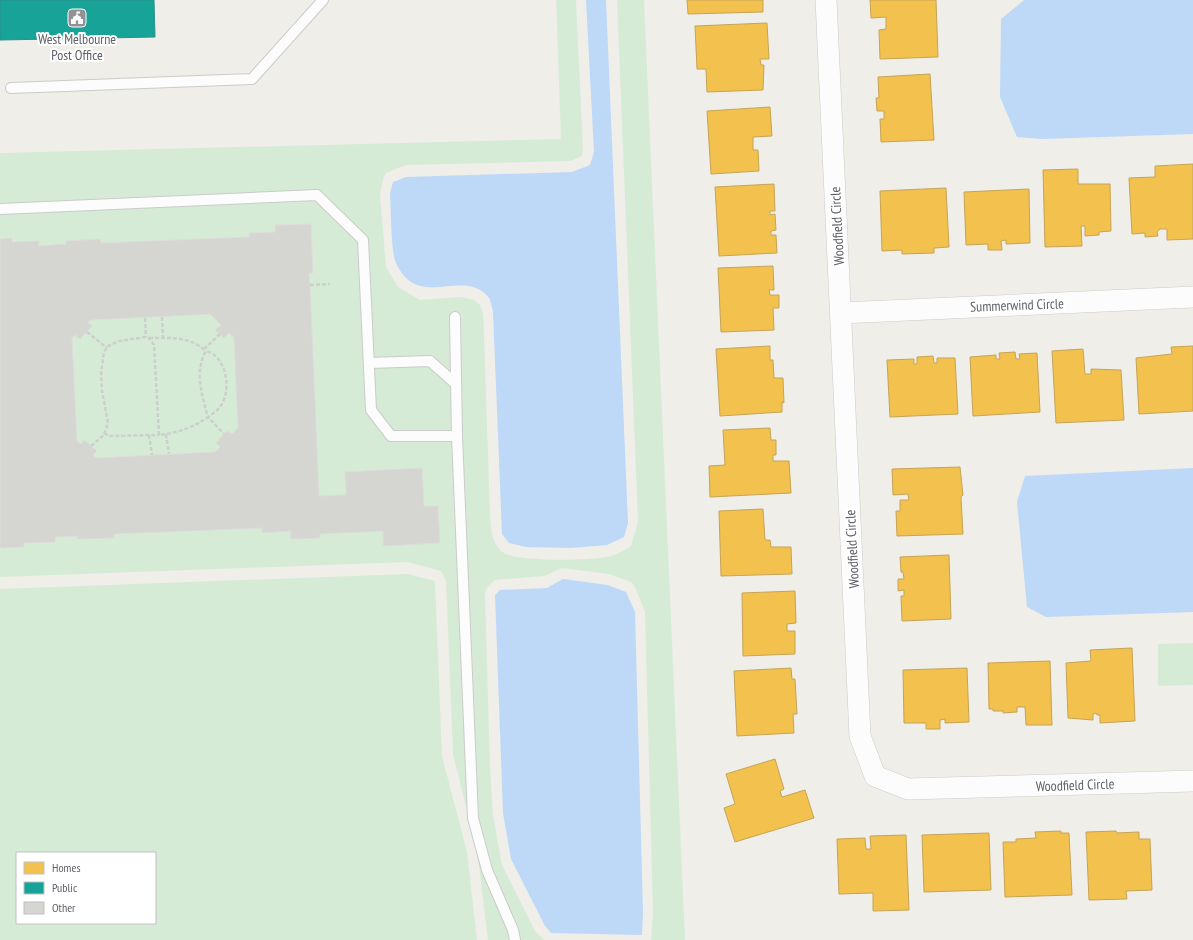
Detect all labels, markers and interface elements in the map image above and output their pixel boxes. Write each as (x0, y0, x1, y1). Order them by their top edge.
public building icon: West Melbourne Post Office (66, 7, 88, 29)
place label: West Melbourne Post Office (38, 30, 116, 64)
street label: Woodfield Circle (826, 186, 848, 266)
street label: Summerwind Circle (970, 294, 1064, 316)
street label: Woodfield Circle (841, 509, 863, 589)
street label: Woodfield Circle (1035, 775, 1115, 795)
legend (16, 852, 156, 924)
text: Homes (52, 860, 80, 875)
text: Public (52, 880, 78, 895)
text: Other (52, 900, 76, 915)

